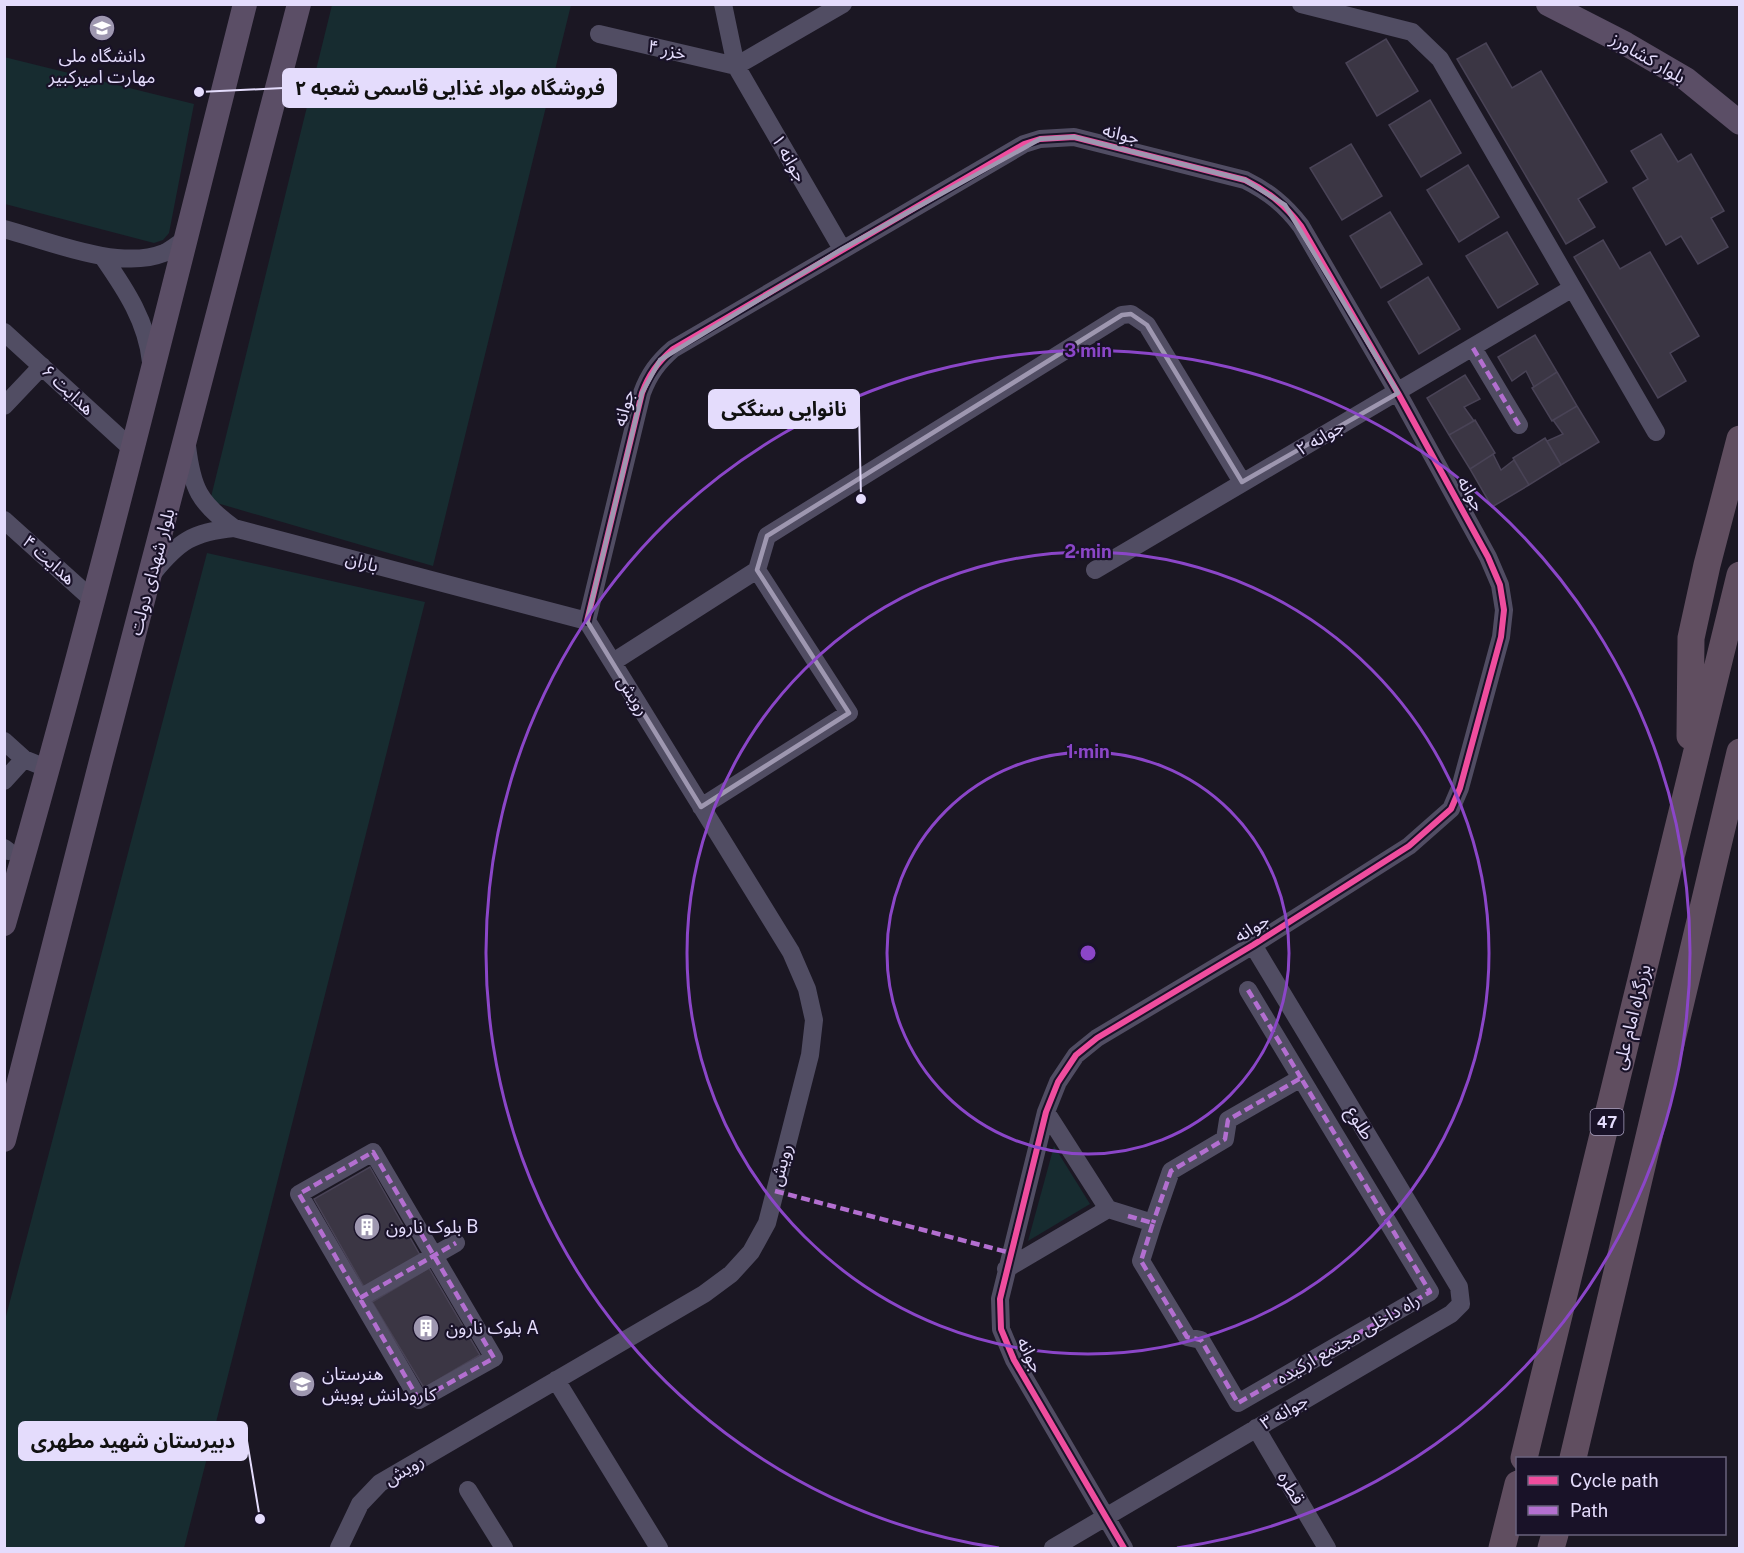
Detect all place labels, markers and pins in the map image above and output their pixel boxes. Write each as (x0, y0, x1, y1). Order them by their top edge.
school or university icon: دانشگاه ملی مهارت امیرکبیر (87, 13, 117, 43)
place label: دانشگاه ملی مهارت امیرکبیر (48, 45, 155, 88)
callout: فروشگاه مواد غذایی قاسمی شعبه ۲ (283, 69, 616, 107)
callout: نانوایی سنگکی (709, 390, 859, 428)
centre of rings (1078, 943, 1098, 963)
building icon: بلوک نارون B (352, 1212, 382, 1242)
place label: بلوک نارون B (386, 1216, 478, 1238)
building icon: بلوک نارون A (411, 1313, 441, 1343)
place label: بلوک نارون A (446, 1317, 539, 1339)
place label: هنرستان کارودانش پویش (322, 1363, 437, 1406)
school or university icon: هنرستان کارودانش پویش (287, 1369, 317, 1399)
callout: دبیرستان شهید مطهری (19, 1422, 247, 1460)

